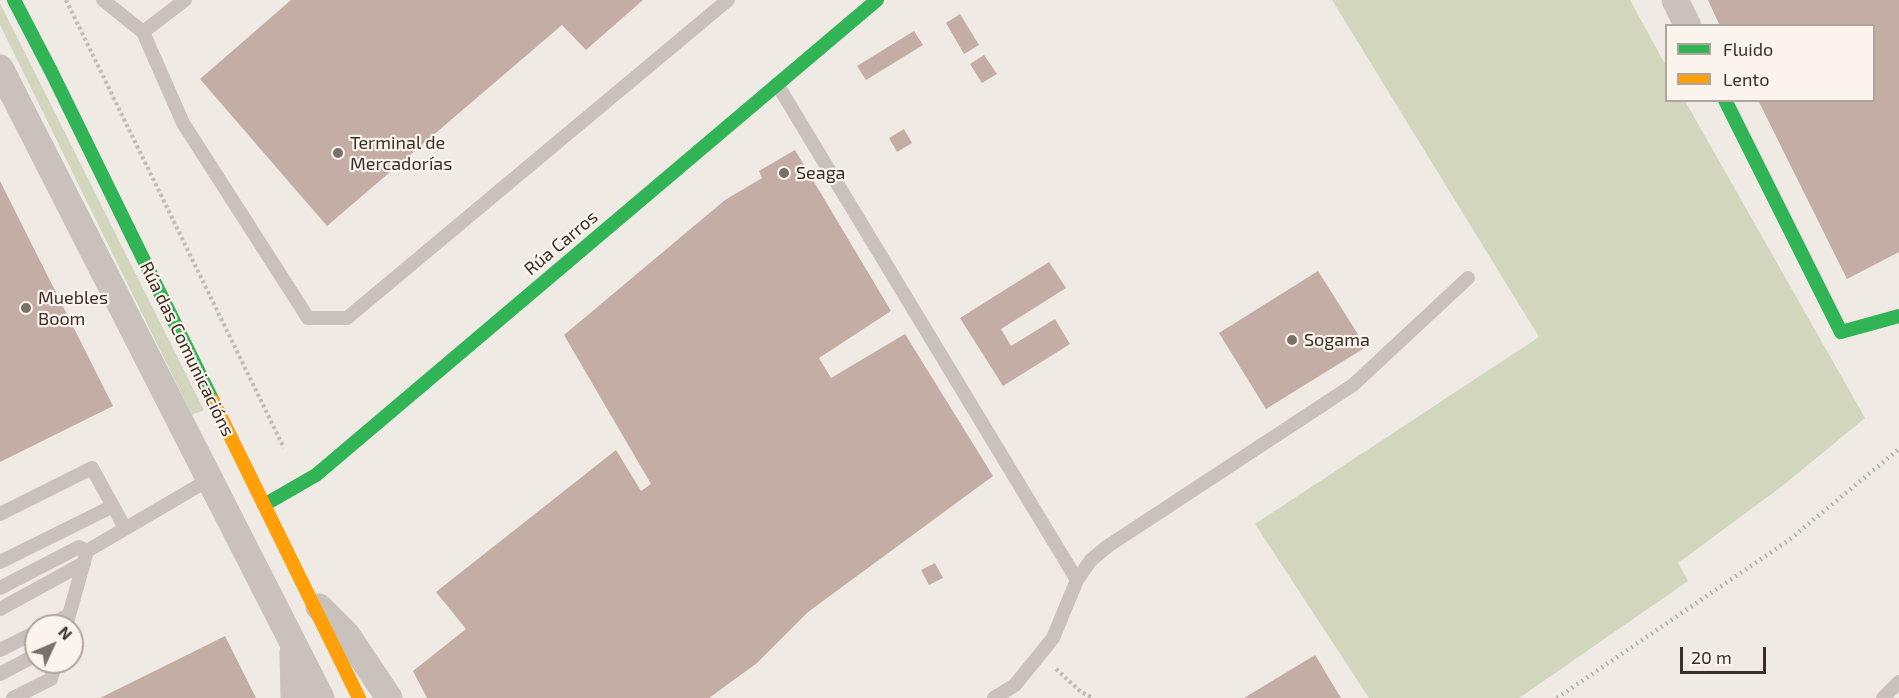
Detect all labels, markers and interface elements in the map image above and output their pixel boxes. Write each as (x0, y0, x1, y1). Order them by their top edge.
legend (1665, 24, 1875, 102)
text: Fluido (1723, 38, 1773, 60)
text: Lento (1723, 68, 1769, 90)
place label: Terminal de Mercadorías (350, 132, 452, 174)
marker: Terminal de Mercadorías (331, 146, 345, 160)
place label: Seaga (796, 162, 845, 184)
marker: Seaga (777, 166, 791, 180)
street label: Rúa Carros (520, 206, 602, 280)
street label: Rúa das Comunicacións (135, 258, 239, 440)
place label: Muebles Boom (38, 287, 108, 330)
marker: Muebles Boom (19, 301, 33, 315)
place label: Sogama (1304, 329, 1370, 351)
marker: Sogama (1285, 333, 1299, 347)
north arrow (24, 614, 84, 674)
text: N (55, 622, 77, 643)
scale bar (1683, 635, 1768, 673)
text: 20 m (1691, 646, 1732, 668)

